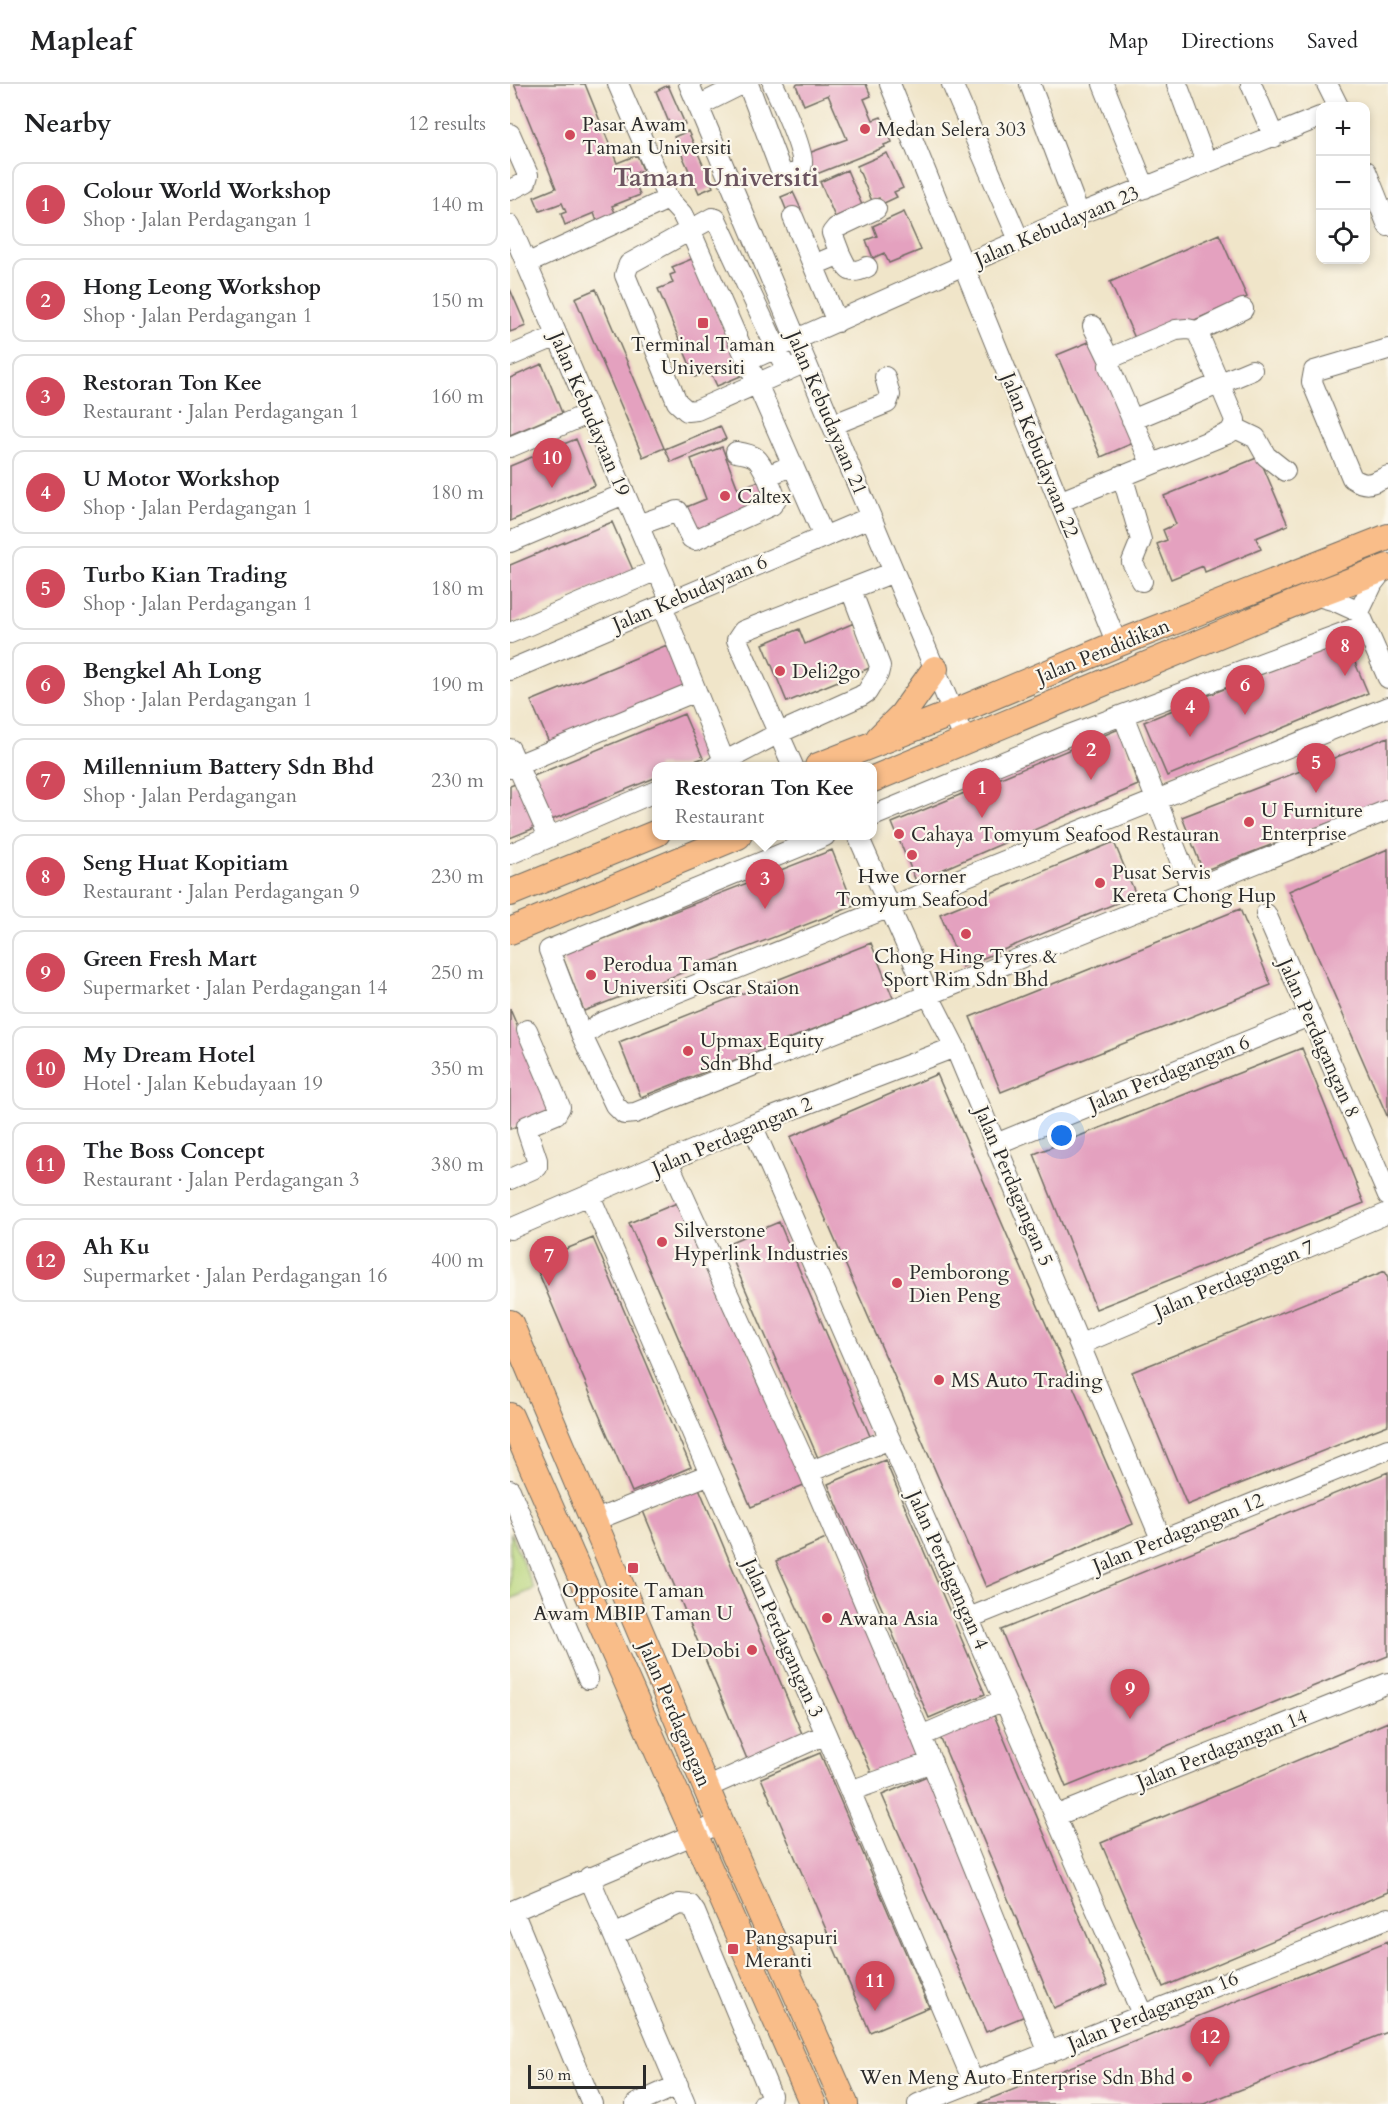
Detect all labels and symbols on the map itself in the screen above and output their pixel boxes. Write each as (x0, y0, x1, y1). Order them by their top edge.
place label: Pasar Awam Taman Universiti (582, 111, 732, 161)
place label: Medan Selera 303 (877, 116, 1026, 143)
marker: Medan Selera 303 (858, 122, 872, 136)
marker: Pasar Awam Taman Universiti (563, 128, 577, 142)
district label: Taman Universiti (613, 160, 819, 195)
street label: Jalan Kebudayaan 23 (968, 179, 1143, 274)
marker: Terminal Taman Universiti (696, 316, 710, 330)
street label: Jalan Kebudayaan 21 (779, 324, 874, 499)
street label: Jalan Kebudayaan 19 (542, 325, 637, 500)
place label: Terminal Taman Universiti (631, 331, 776, 381)
street label: Jalan Kebudayaan 22 (993, 366, 1085, 542)
pin: 10 (532, 438, 572, 488)
place label: Caltex (737, 483, 791, 510)
marker: Caltex (718, 489, 732, 503)
street label: Jalan Kebudayaan 6 (606, 548, 772, 639)
street label: Jalan Pendidikan (1030, 612, 1174, 691)
pin: 8 (1326, 626, 1364, 676)
place label: Deli2go (792, 658, 861, 685)
marker: Deli2go (773, 664, 787, 678)
pin: 6 (1226, 666, 1264, 715)
pin: 4 (1170, 688, 1210, 737)
pin: 2 (1072, 730, 1110, 780)
pin: 5 (1296, 744, 1336, 793)
pin: 1 (962, 768, 1002, 818)
place label: U Furniture Enterprise (1261, 797, 1363, 847)
marker: U Furniture Enterprise (1242, 815, 1256, 829)
place label: Cahaya Tomyum Seafood Restauran (911, 821, 1220, 848)
marker: Cahaya Tomyum Seafood Restauran (892, 827, 906, 841)
marker: Hwe Corner Tomyum Seafood (905, 848, 919, 862)
place label: Pusat Servis Kereta Chong Hup (1112, 859, 1276, 909)
pin: 3 (746, 860, 784, 909)
place label: Hwe Corner Tomyum Seafood (836, 863, 989, 913)
marker: Pusat Servis Kereta Chong Hup (1093, 876, 1107, 890)
marker: Chong Hing Tyres & Sport Rim Sdn Bhd (959, 927, 973, 941)
place label: Chong Hing Tyres & Sport Rim Sdn Bhd (874, 943, 1058, 993)
place label: Perodua Taman Universiti Oscar Staion (603, 951, 800, 1001)
street label: Jalan Perdagangan 8 (1271, 951, 1366, 1122)
marker: Perodua Taman Universiti Oscar Staion (584, 968, 598, 982)
place label: Upmax Equity Sdn Bhd (700, 1027, 825, 1077)
street label: Jalan Perdagangan 6 (1082, 1028, 1254, 1119)
marker: Upmax Equity Sdn Bhd (681, 1044, 695, 1058)
street label: Jalan Perdagangan 2 (645, 1090, 816, 1183)
street label: Jalan Perdagangan 5 (967, 1099, 1060, 1270)
your location (1047, 1121, 1076, 1150)
place label: Silverstone Hyperlink Industries (674, 1217, 848, 1267)
street label: Jalan Perdagangan 7 (1147, 1233, 1318, 1326)
marker: Silverstone Hyperlink Industries (655, 1235, 669, 1249)
pin: 7 (530, 1236, 568, 1286)
place label: Pemborong Dien Peng (909, 1259, 1010, 1309)
marker: Pemborong Dien Peng (890, 1276, 904, 1290)
place label: MS Auto Trading (951, 1367, 1103, 1394)
marker: MS Auto Trading (932, 1373, 946, 1387)
street label: Jalan Perdagangan 4 (900, 1483, 995, 1654)
street label: Jalan Perdagangan 12 (1086, 1486, 1267, 1581)
street label: Jalan Perdagangan 3 (735, 1551, 830, 1722)
marker: Opposite Taman Awam MBIP Taman U (626, 1561, 640, 1575)
place label: Opposite Taman Awam MBIP Taman U (533, 1577, 733, 1627)
place label: Awana Asia (839, 1605, 939, 1632)
marker: Awana Asia (820, 1611, 834, 1625)
street label: Jalan Perdagangan (631, 1634, 718, 1792)
place label: DeDobi (671, 1637, 740, 1664)
marker: DeDobi (745, 1643, 759, 1657)
pin: 9 (1110, 1670, 1150, 1719)
street label: Jalan Perdagangan 14 (1130, 1702, 1311, 1797)
place label: Pangsapuri Meranti (745, 1924, 838, 1974)
marker: Pangsapuri Meranti (726, 1942, 740, 1956)
pin: 11 (856, 1962, 895, 2011)
street label: Jalan Perdagangan 16 (1061, 1964, 1242, 2059)
pin: 12 (1190, 2018, 1230, 2067)
scale bar (528, 2062, 646, 2090)
place label: Wen Meng Auto Enterprise Sdn Bhd (859, 2064, 1175, 2091)
marker: Wen Meng Auto Enterprise Sdn Bhd (1180, 2070, 1194, 2084)

